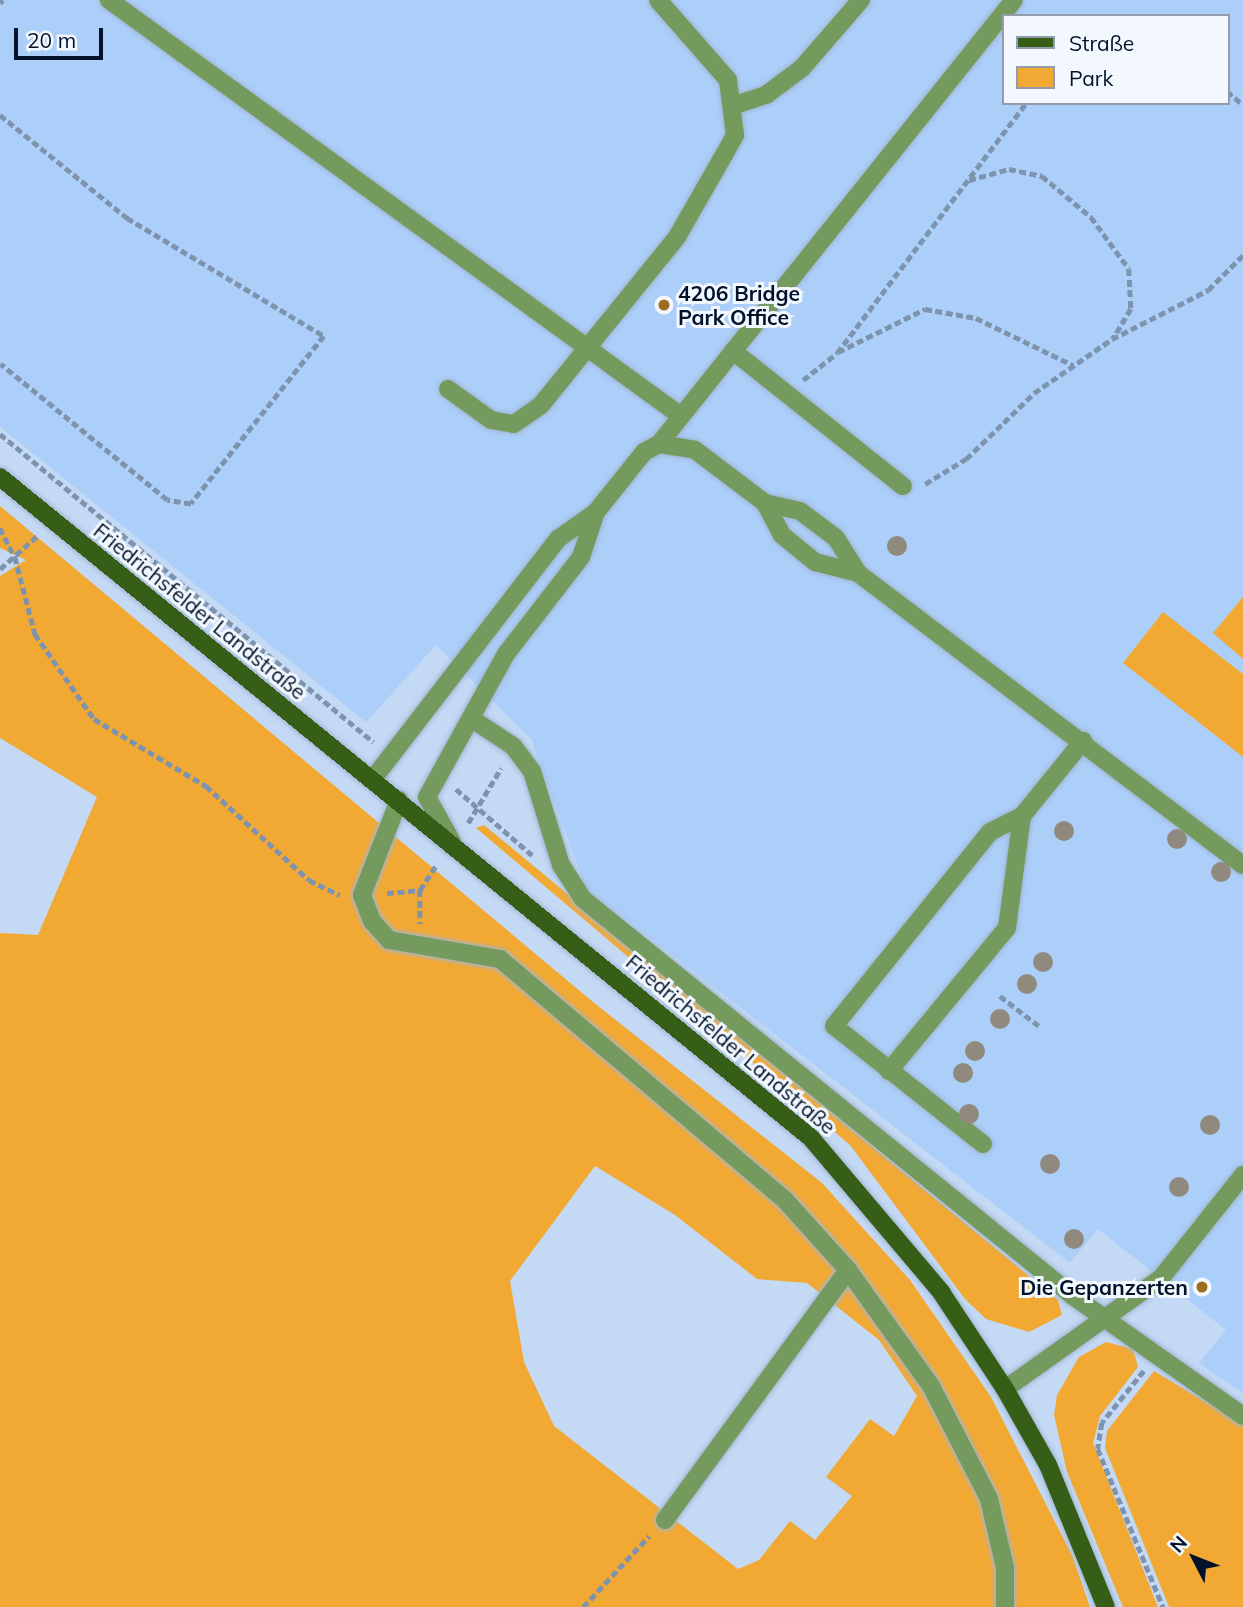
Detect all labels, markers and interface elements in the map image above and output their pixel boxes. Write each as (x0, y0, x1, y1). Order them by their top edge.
scale bar (18, 14, 107, 58)
legend (1002, 14, 1229, 105)
text: 20 m (27, 27, 76, 53)
text: Straße (1069, 30, 1134, 56)
text: Park (1069, 65, 1113, 91)
place label: 4206 Bridge Park Office (678, 280, 800, 330)
marker: 4206 Bridge Park Office (656, 297, 672, 313)
street label: Friedrichsfelder Landstraße (89, 518, 311, 704)
street label: Friedrichsfelder Landstraße (621, 949, 841, 1139)
place label: Die Gepanzerten (1020, 1274, 1188, 1300)
marker: Die Gepanzerten (1194, 1279, 1210, 1295)
north arrow (1159, 1523, 1229, 1593)
text: N (1165, 1531, 1192, 1557)

